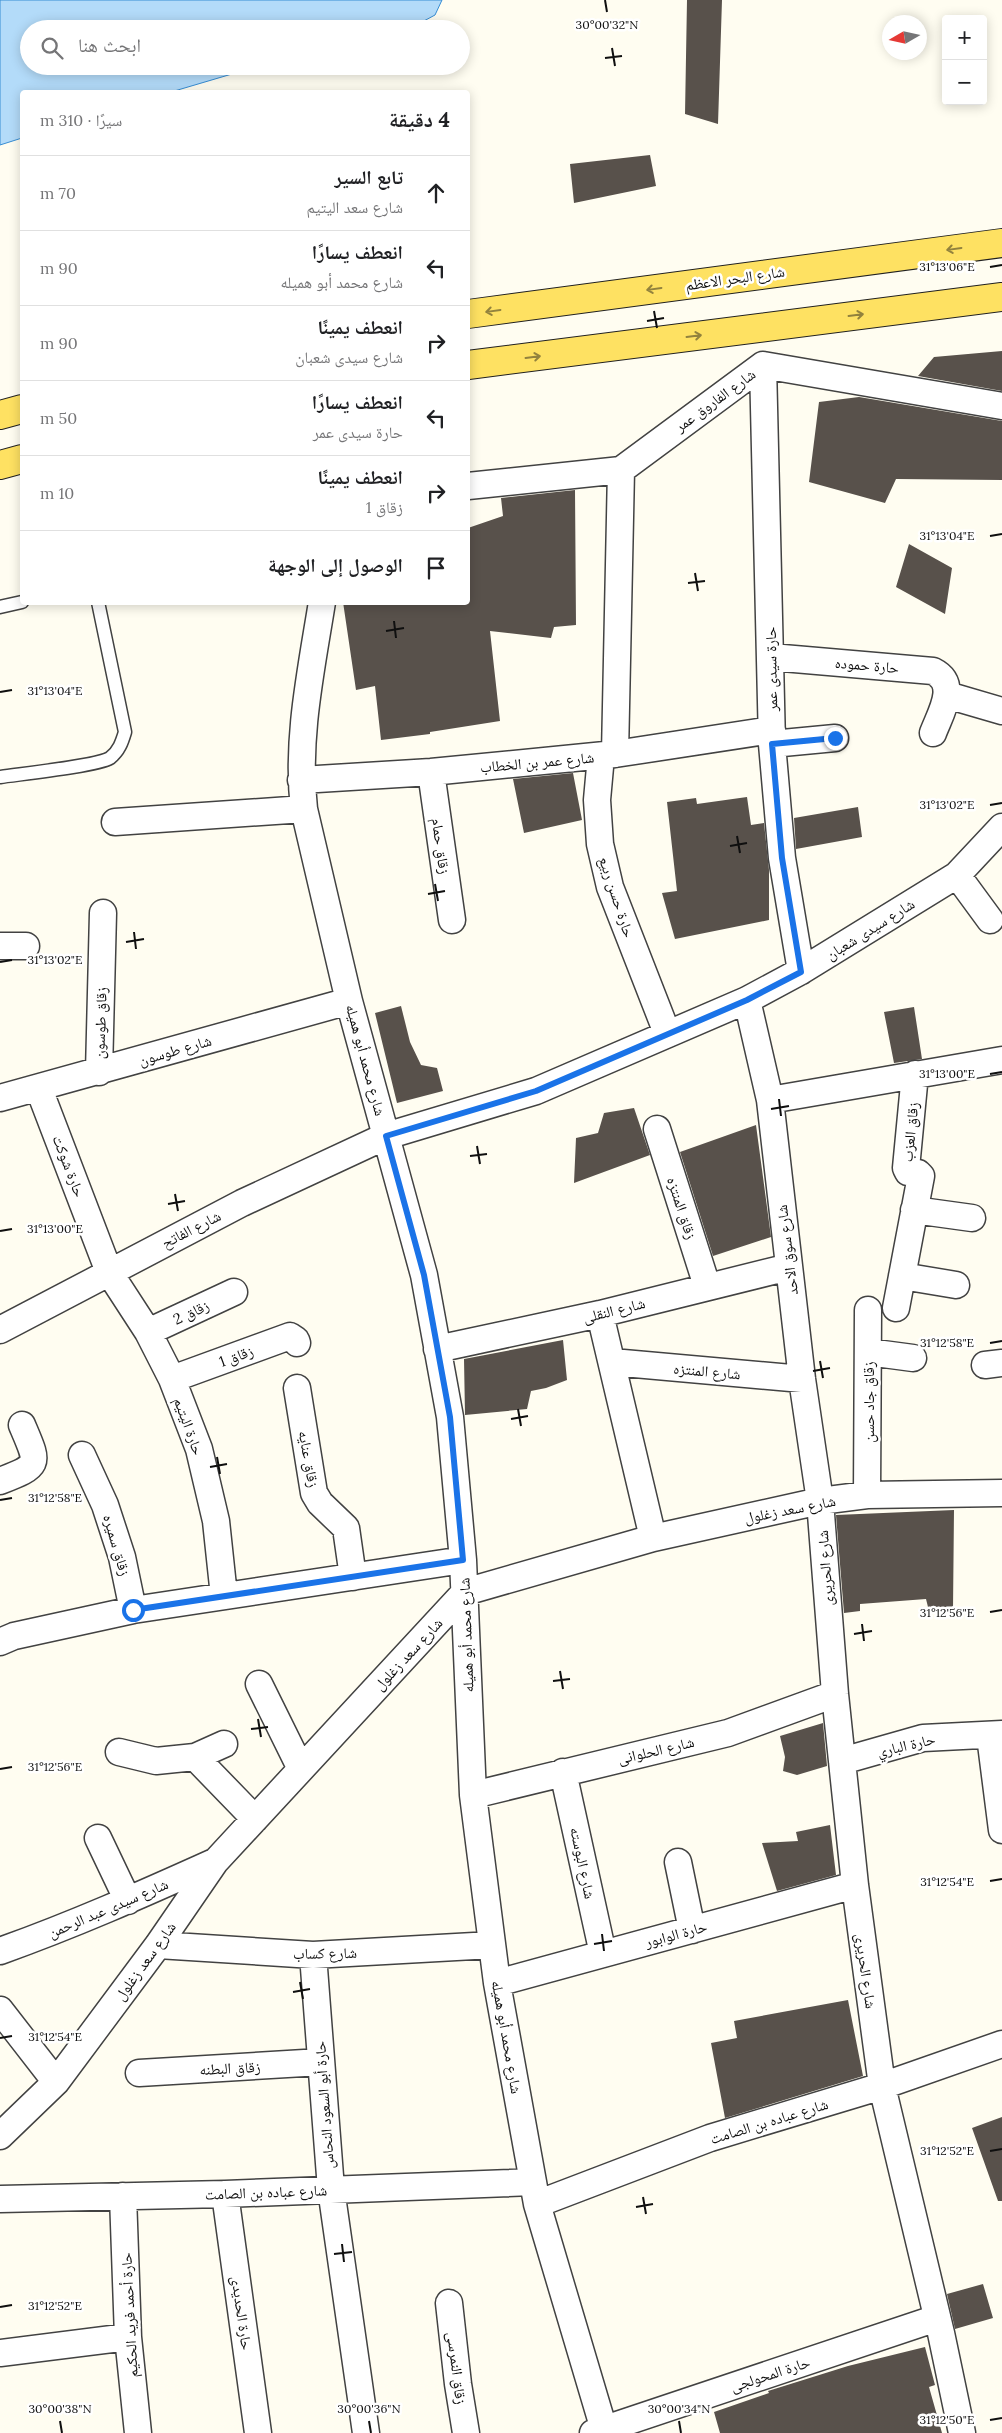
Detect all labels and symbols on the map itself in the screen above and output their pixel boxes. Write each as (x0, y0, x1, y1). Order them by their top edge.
north arrow (882, 15, 927, 60)
text: 30°00'32"N (576, 17, 638, 32)
one-way arrow (946, 244, 962, 254)
text: 31°13'06"E (919, 259, 975, 274)
street label: شارع البحر الاعظم (684, 262, 786, 295)
one-way arrow (646, 284, 662, 294)
one-way arrow (485, 306, 501, 316)
one-way arrow (847, 310, 863, 320)
one-way arrow (686, 331, 702, 341)
one-way arrow (525, 352, 541, 362)
street label: شارع الفاروق عمر (670, 364, 760, 437)
text: 31°13'04"E (920, 528, 974, 543)
street label: حارة سيدى عمر (761, 626, 782, 712)
street label: حارة حموده (834, 653, 900, 677)
text: 31°13'04"E (28, 683, 82, 698)
route end (824, 727, 847, 750)
street label: شارع عمر بن الخطاب (479, 748, 595, 777)
text: 31°13'02"E (920, 797, 974, 812)
street label: زقاق حمام (427, 817, 454, 876)
street label: حارة حسن ربيع (594, 854, 639, 941)
street label: شارع سيدى شعبان (822, 894, 919, 965)
text: 31°13'02"E (28, 952, 82, 967)
street label: زقاق طوسون (89, 986, 112, 1059)
street label: شارع محمد أبو هميله (341, 1002, 390, 1118)
street label: شارع طوسون (136, 1030, 214, 1070)
text: 31°13'00"E (919, 1066, 975, 1081)
street label: زقاق العزب (897, 1101, 924, 1163)
street label: حارة شوكت (49, 1132, 90, 1200)
street label: زقاق المنتزه (662, 1174, 701, 1242)
street label: شارع سوق الاحد (772, 1203, 803, 1296)
street label: شارع الفاتح (158, 1206, 224, 1253)
text: 31°13'00"E (27, 1221, 83, 1236)
street label: شارع النقلى (581, 1293, 647, 1328)
street label: زقاق 2 (170, 1295, 213, 1329)
text: 31°12'58"E (920, 1335, 974, 1350)
street label: زقاق 1 (216, 1341, 256, 1372)
street label: شارع المنتزه (673, 1359, 742, 1384)
street label: زقاق جاد حسن (859, 1361, 879, 1443)
street label: حارة اليتيم (169, 1395, 208, 1458)
street label: زقاق عنايه (294, 1429, 323, 1489)
text: 31°12'58"E (28, 1490, 82, 1505)
street label: شارع سعد زغلول (743, 1491, 838, 1528)
street label: زقاق سميره (98, 1512, 135, 1578)
street label: شارع الحريرى (813, 1529, 838, 1606)
street label: شارع محمد أبو هميله (454, 1577, 478, 1693)
route start (122, 1599, 145, 1622)
text: 31°12'56"E (920, 1605, 974, 1620)
street label: شارع سعد زغلول (369, 1614, 447, 1695)
street label: حارة الباري (875, 1729, 938, 1764)
street label: شارع الحلوانى (616, 1732, 696, 1769)
text: 31°12'56"E (28, 1759, 82, 1774)
street label: شارع البوسته (565, 1825, 600, 1901)
street label: شارع سيدى عبد الرحمن (45, 1874, 171, 1943)
text: 31°12'54"E (920, 1874, 974, 1889)
street label: حارة الوابور (642, 1916, 710, 1952)
street label: شارع سعد زغلول (110, 1918, 181, 2005)
street label: شارع الحريرى (850, 1932, 881, 2010)
street label: شارع كساب (293, 1943, 357, 1964)
street label: شارع محمد أبو هميله (487, 1979, 526, 2096)
text: 31°12'54"E (28, 2029, 82, 2044)
street label: حارة أبو السعود النحاس (310, 2040, 339, 2170)
street label: زقاق البطنه (199, 2057, 261, 2080)
street label: شارع عباده بن الصامت (708, 2094, 831, 2149)
text: 31°12'52"E (920, 2143, 974, 2158)
street label: شارع عباده بن الصامت (204, 2180, 328, 2205)
street label: حارة أحمد فريد الحكيم (116, 2252, 143, 2378)
street label: حارة الحديدى (226, 2275, 257, 2352)
text: 31°12'52"E (28, 2298, 82, 2313)
street label: زقاق النمرسى (442, 2331, 471, 2406)
street label: حارة المحولجى (728, 2352, 813, 2397)
text: 30°00'38"N (28, 2401, 92, 2416)
text: 30°00'36"N (337, 2401, 401, 2416)
text: 30°00'34"N (648, 2401, 710, 2416)
text: 31°12'50"E (920, 2412, 974, 2427)

